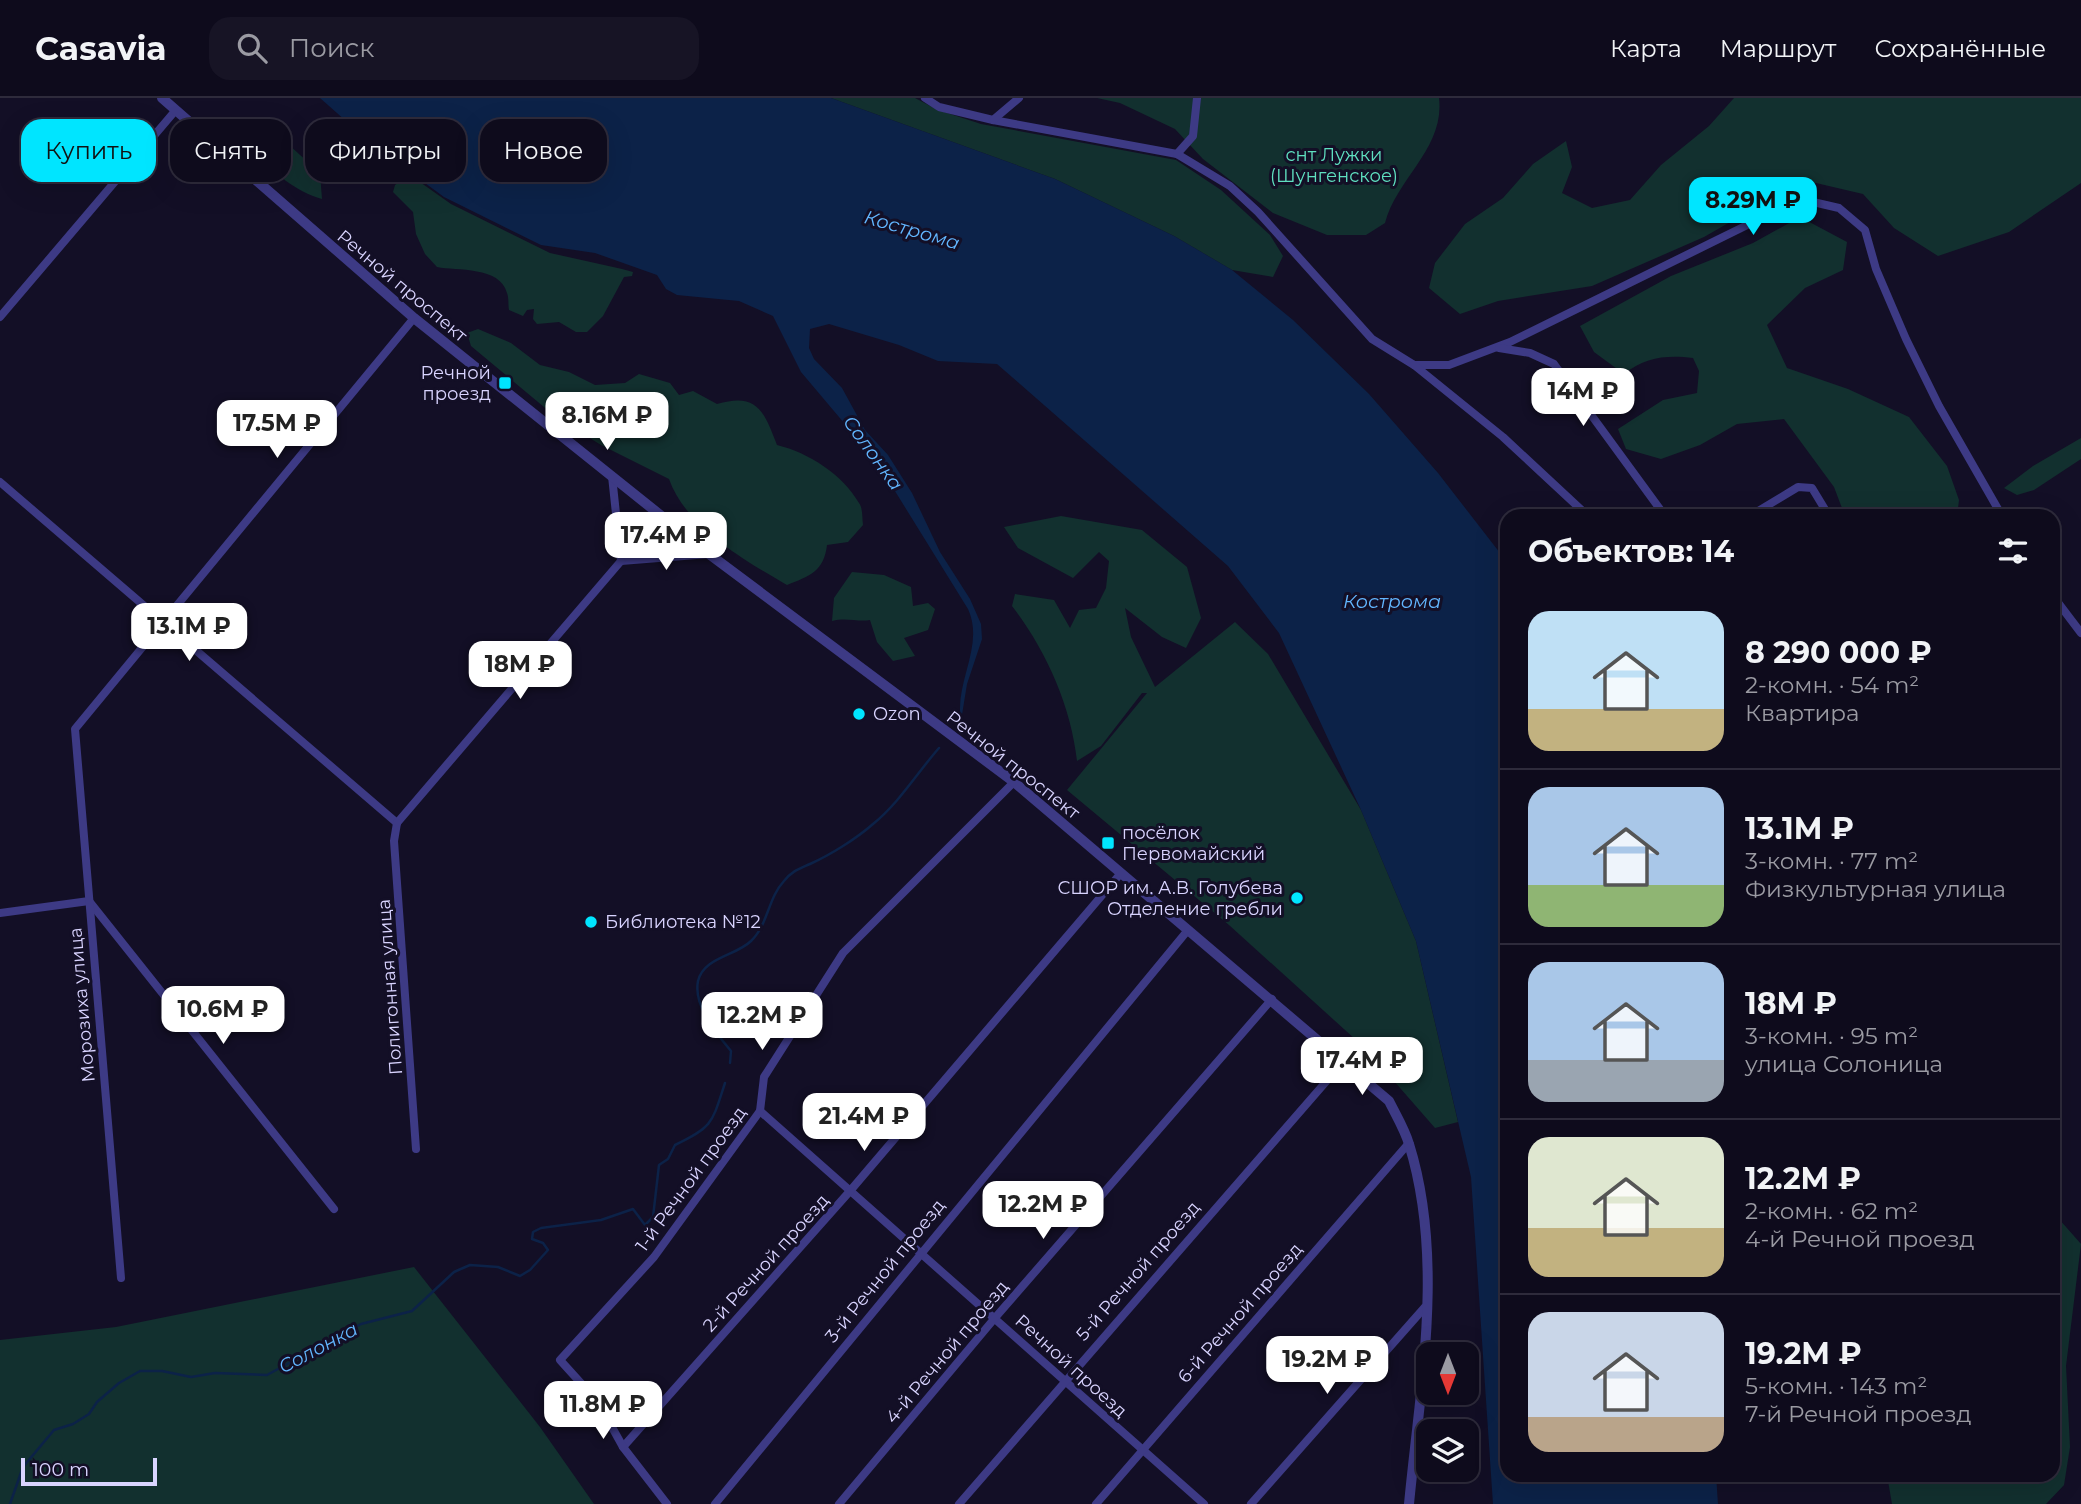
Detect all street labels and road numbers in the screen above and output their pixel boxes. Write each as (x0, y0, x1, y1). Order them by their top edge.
street label: Речной проспект (332, 225, 472, 347)
street label: Речной проспект (942, 706, 1084, 824)
street label: Полигонная улица (373, 898, 407, 1076)
street label: Морозиха улица (64, 927, 100, 1083)
street label: 1-й Речной проезд (631, 1102, 751, 1256)
street label: 2-й Речной проезд (698, 1189, 834, 1336)
street label: 3-й Речной проезд (821, 1195, 950, 1347)
street label: 5-й Речной проезд (1071, 1197, 1205, 1345)
street label: 6-й Речной проезд (1173, 1238, 1307, 1388)
street label: 4-й Речной проезд (881, 1276, 1013, 1428)
street label: Речной проезд (1010, 1310, 1132, 1422)

